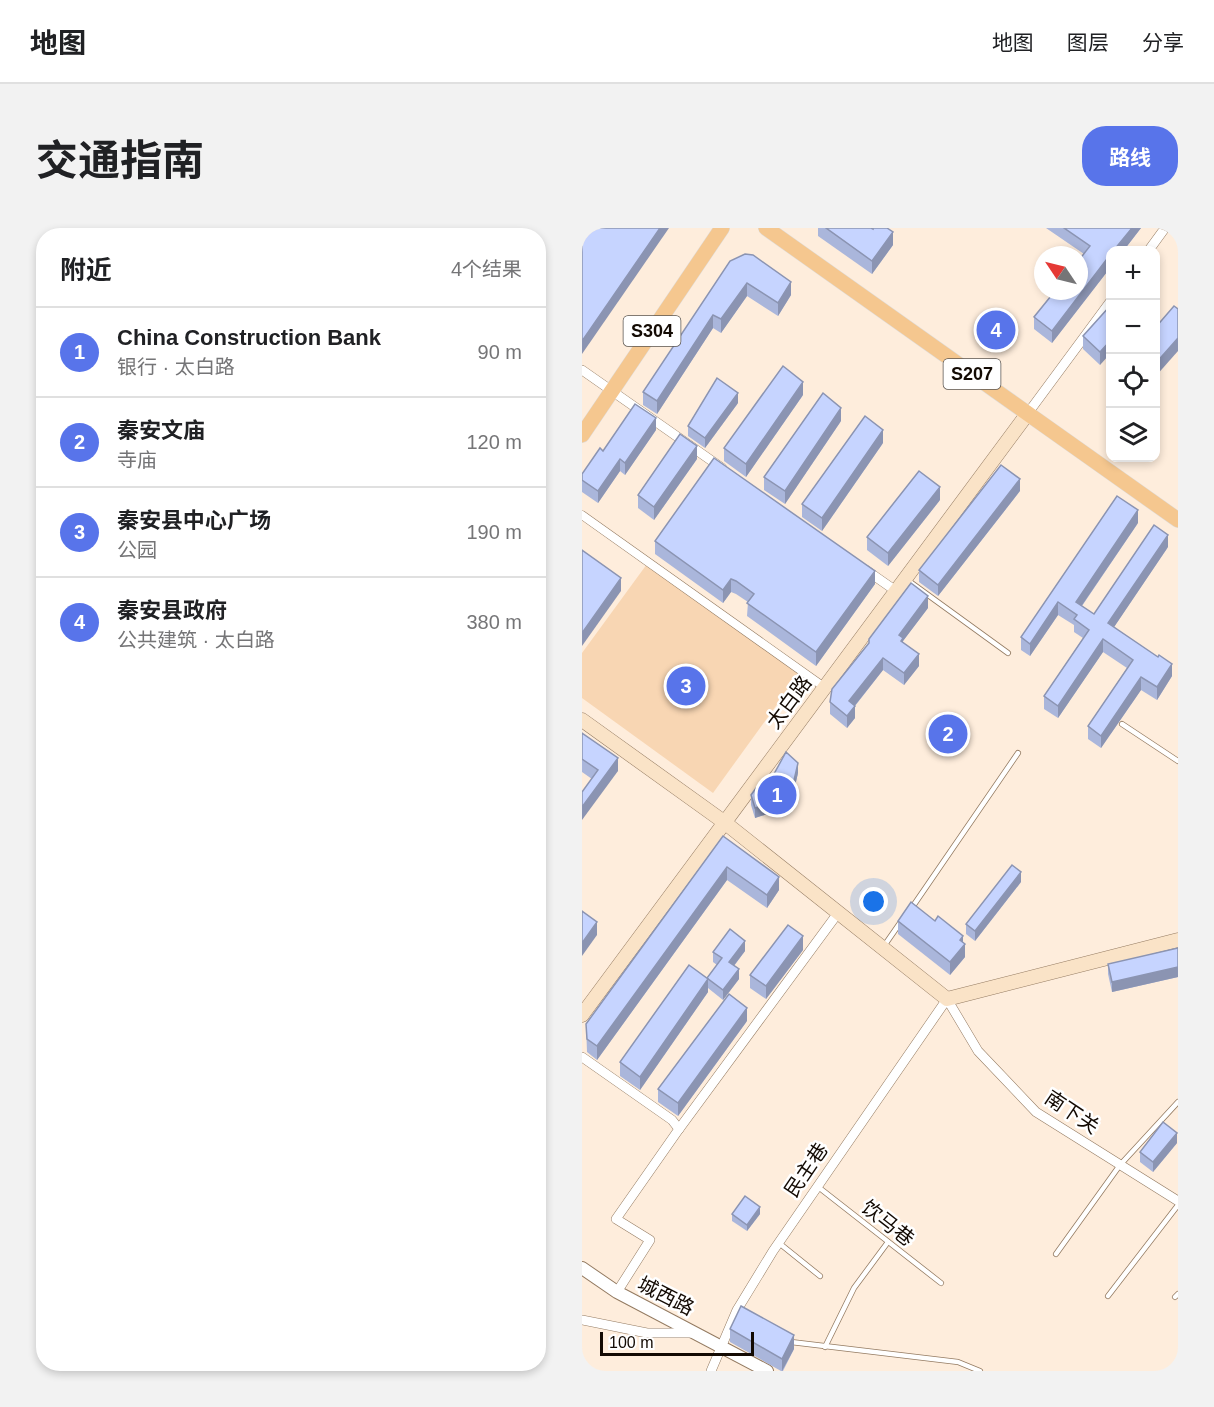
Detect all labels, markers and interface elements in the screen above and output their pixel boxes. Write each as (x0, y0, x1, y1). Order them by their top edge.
text: 地图 (30, 28, 86, 59)
text: 地图 (992, 31, 1034, 54)
text: 图层 (1067, 31, 1109, 54)
text: 分享 (1142, 31, 1184, 54)
button: 路线 (1082, 126, 1178, 186)
text: 交通指南 (36, 137, 204, 184)
north arrow (1034, 246, 1088, 300)
map controls (1106, 246, 1160, 462)
button: + (1106, 246, 1160, 300)
text: 附近 (60, 255, 112, 285)
text: 4个结果 (451, 258, 522, 280)
button: − (1106, 300, 1160, 354)
pin: 4 (976, 308, 1016, 352)
road number: S304 (624, 316, 680, 346)
text: China Construction Bank (117, 325, 381, 350)
text: 1 (74, 341, 85, 363)
text: 90 m (478, 341, 522, 363)
button: locate (1106, 354, 1160, 408)
text: 银行 · 太白路 (117, 356, 235, 378)
road number: S207 (944, 359, 1000, 389)
button: layers (1106, 408, 1160, 462)
text: 秦安文庙 (117, 418, 205, 443)
text: 2 (74, 431, 85, 453)
text: 120 m (466, 431, 522, 453)
text: 寺庙 (117, 449, 157, 471)
text: 秦安县中心广场 (117, 508, 271, 533)
text: 3 (74, 521, 85, 543)
text: 190 m (466, 521, 522, 543)
text: 公园 (117, 539, 157, 561)
text: 秦安县政府 (117, 598, 227, 623)
text: 4 (74, 611, 85, 633)
text: 380 m (466, 611, 522, 633)
text: 公共建筑 · 太白路 (117, 629, 275, 651)
pin: 3 (666, 664, 706, 708)
street label: 太白路 (762, 671, 816, 733)
pin: 2 (928, 712, 968, 756)
pin: 1 (758, 772, 796, 818)
your location (859, 887, 888, 916)
street label: 南下关 (1041, 1086, 1103, 1138)
street label: 民主巷 (780, 1139, 832, 1201)
street label: 饮马巷 (858, 1196, 918, 1250)
street label: 城西路 (634, 1273, 698, 1319)
scale bar (600, 1329, 754, 1356)
text: 100 m (609, 1334, 653, 1351)

